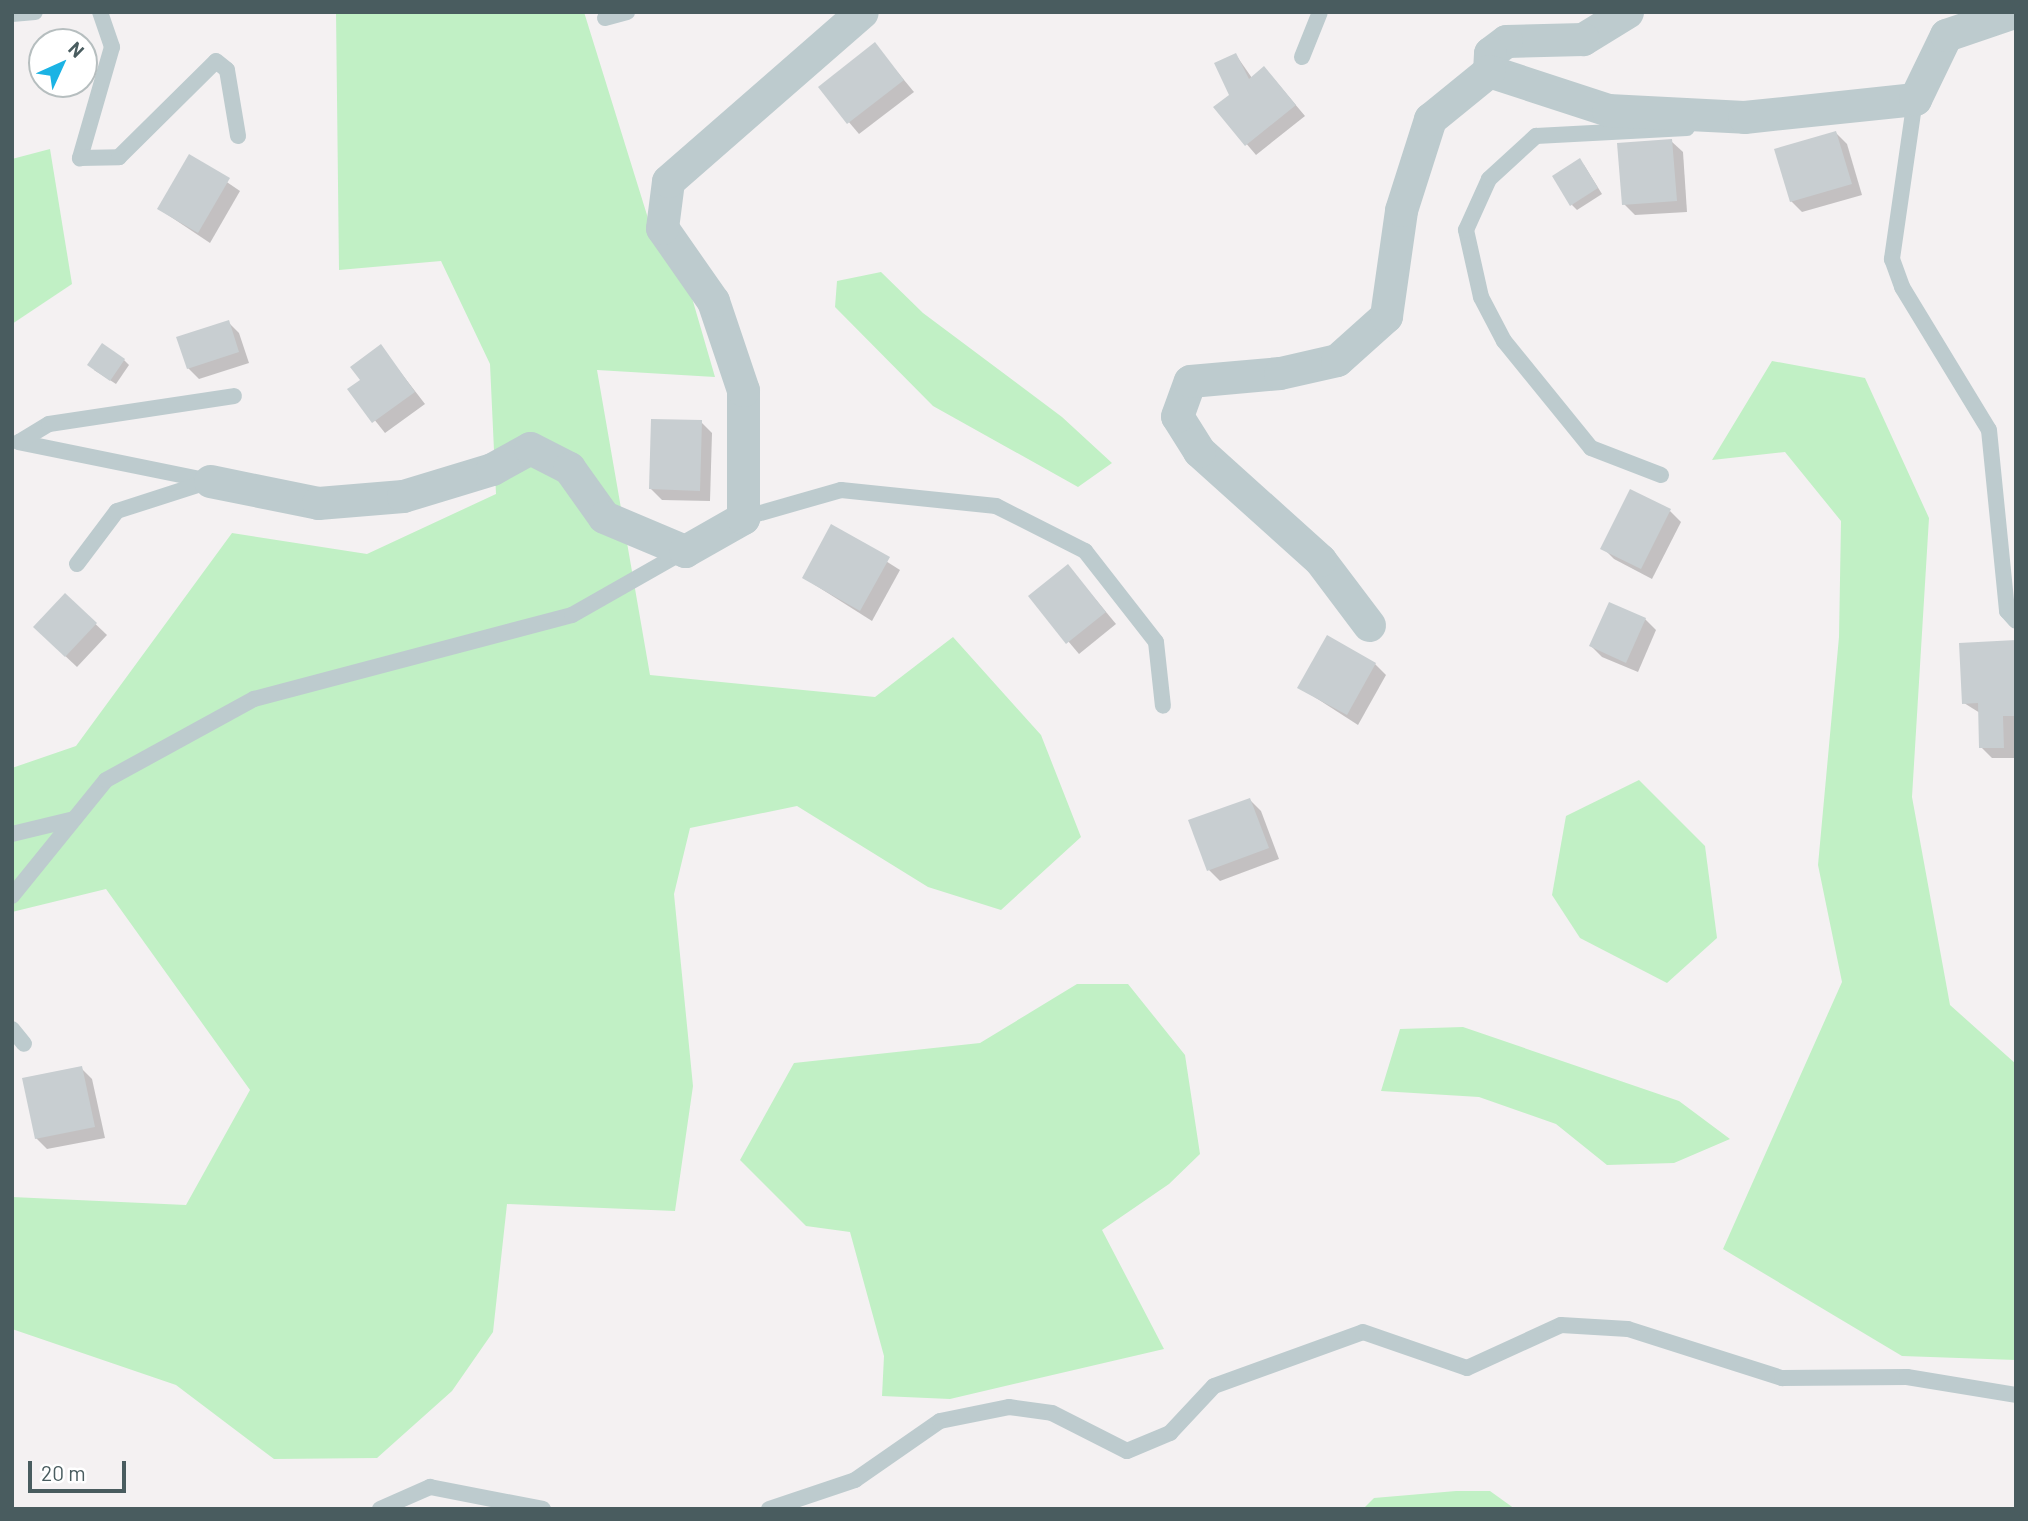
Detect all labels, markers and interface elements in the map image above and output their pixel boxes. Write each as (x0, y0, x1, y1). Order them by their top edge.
north arrow (28, 28, 98, 98)
text: N (64, 37, 89, 62)
scale bar (32, 1448, 130, 1492)
text: 20 m (41, 1460, 86, 1485)

